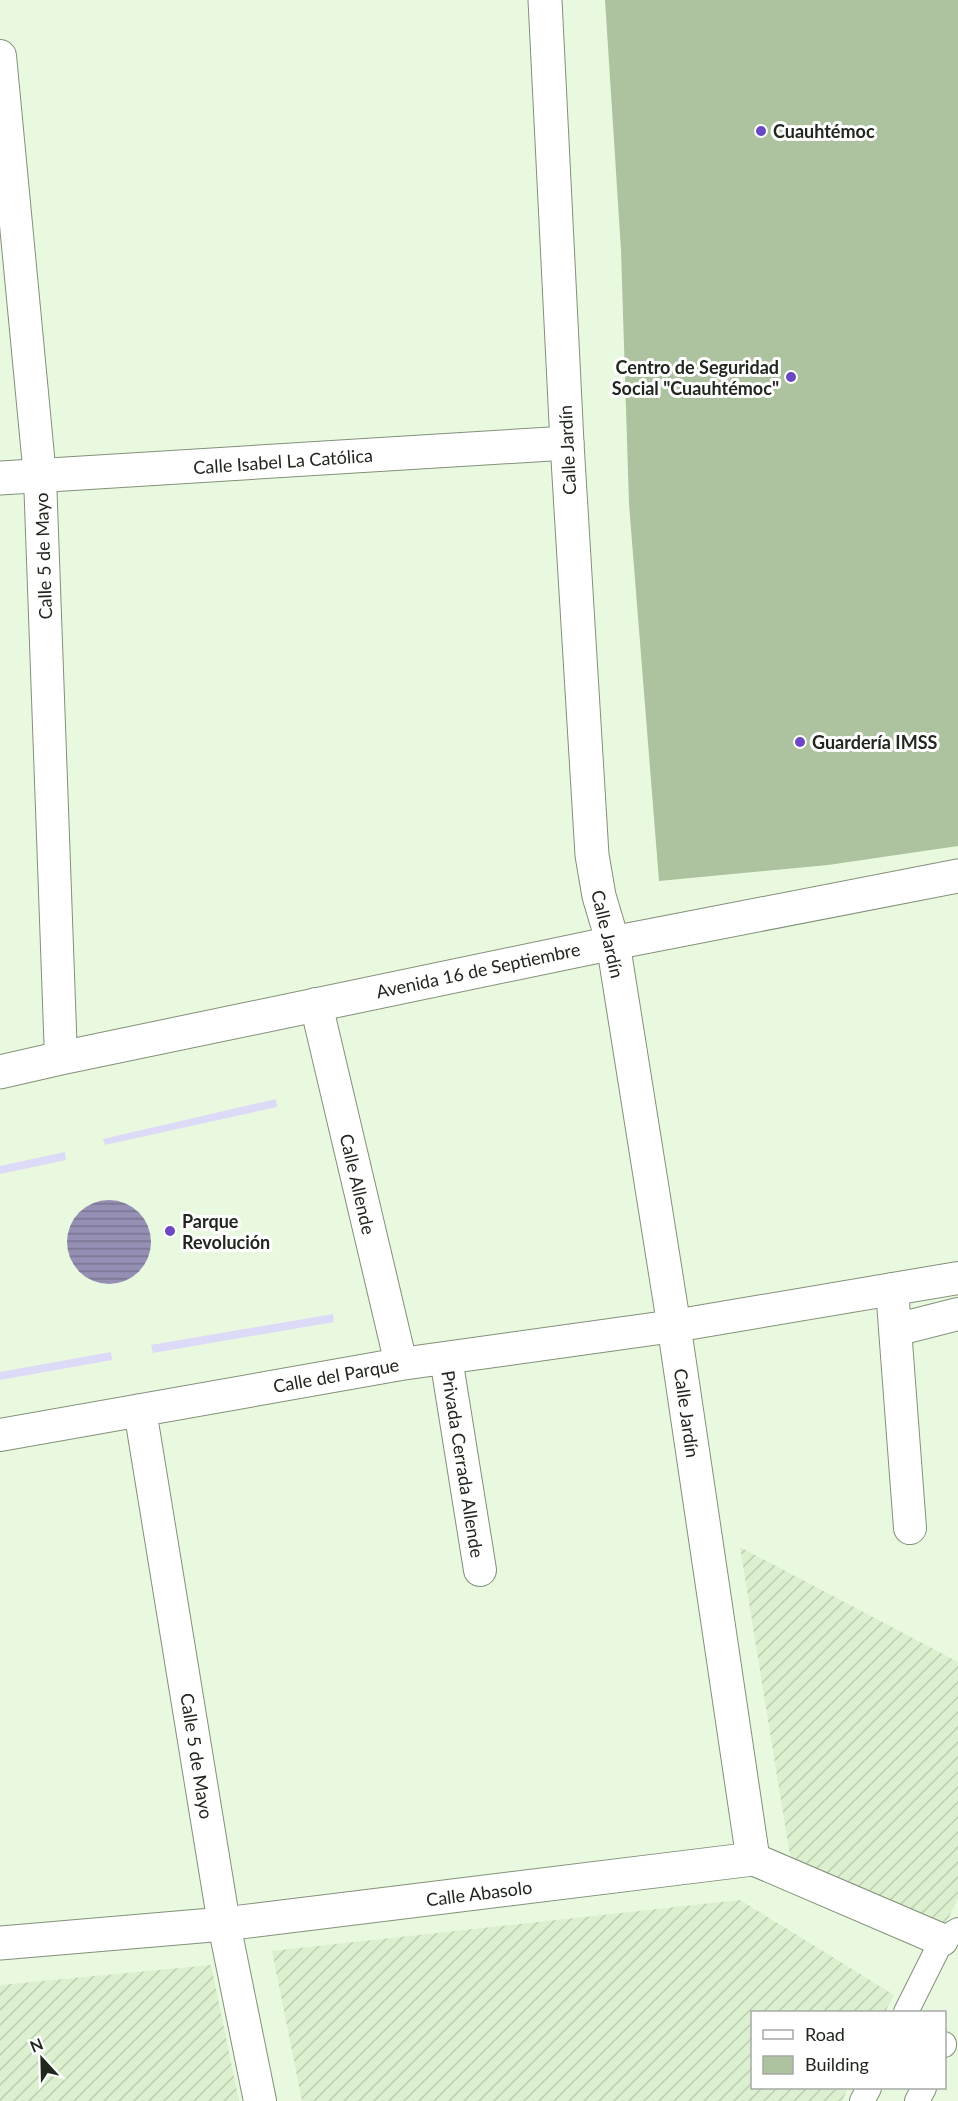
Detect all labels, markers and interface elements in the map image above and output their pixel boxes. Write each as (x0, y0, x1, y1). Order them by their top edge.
place label: Cuauhtémoc (773, 120, 875, 142)
marker: Cuauhtémoc (754, 124, 768, 138)
place label: Centro de Seguridad Social "Cuauhtémoc" (612, 356, 779, 399)
marker: Centro de Seguridad Social "Cuauhtémoc" (784, 370, 798, 384)
street label: Calle Jardín (554, 405, 580, 495)
street label: Calle Isabel La Católica (192, 444, 374, 478)
street label: Calle 5 de Mayo (30, 492, 56, 620)
place label: Guardería IMSS (812, 731, 938, 753)
marker: Guardería IMSS (793, 735, 807, 749)
street label: Calle Jardín (587, 888, 629, 980)
street label: Avenida 16 de Septiembre (374, 938, 582, 1002)
street label: Calle Allende (336, 1131, 380, 1237)
place label: Parque Revolución (182, 1210, 270, 1253)
marker: Parque Revolución (163, 1224, 177, 1238)
street label: Calle del Parque (271, 1353, 401, 1397)
street label: Calle Jardín (670, 1367, 704, 1459)
street label: Privada Cerrada Allende (437, 1369, 489, 1559)
street label: Calle 5 de Mayo (176, 1691, 218, 1821)
street label: Calle Abasolo (425, 1876, 533, 1910)
legend (751, 2011, 946, 2089)
text: Road (805, 2023, 845, 2045)
north arrow (12, 2029, 72, 2089)
text: N (27, 2034, 45, 2056)
text: Building (805, 2053, 869, 2075)

